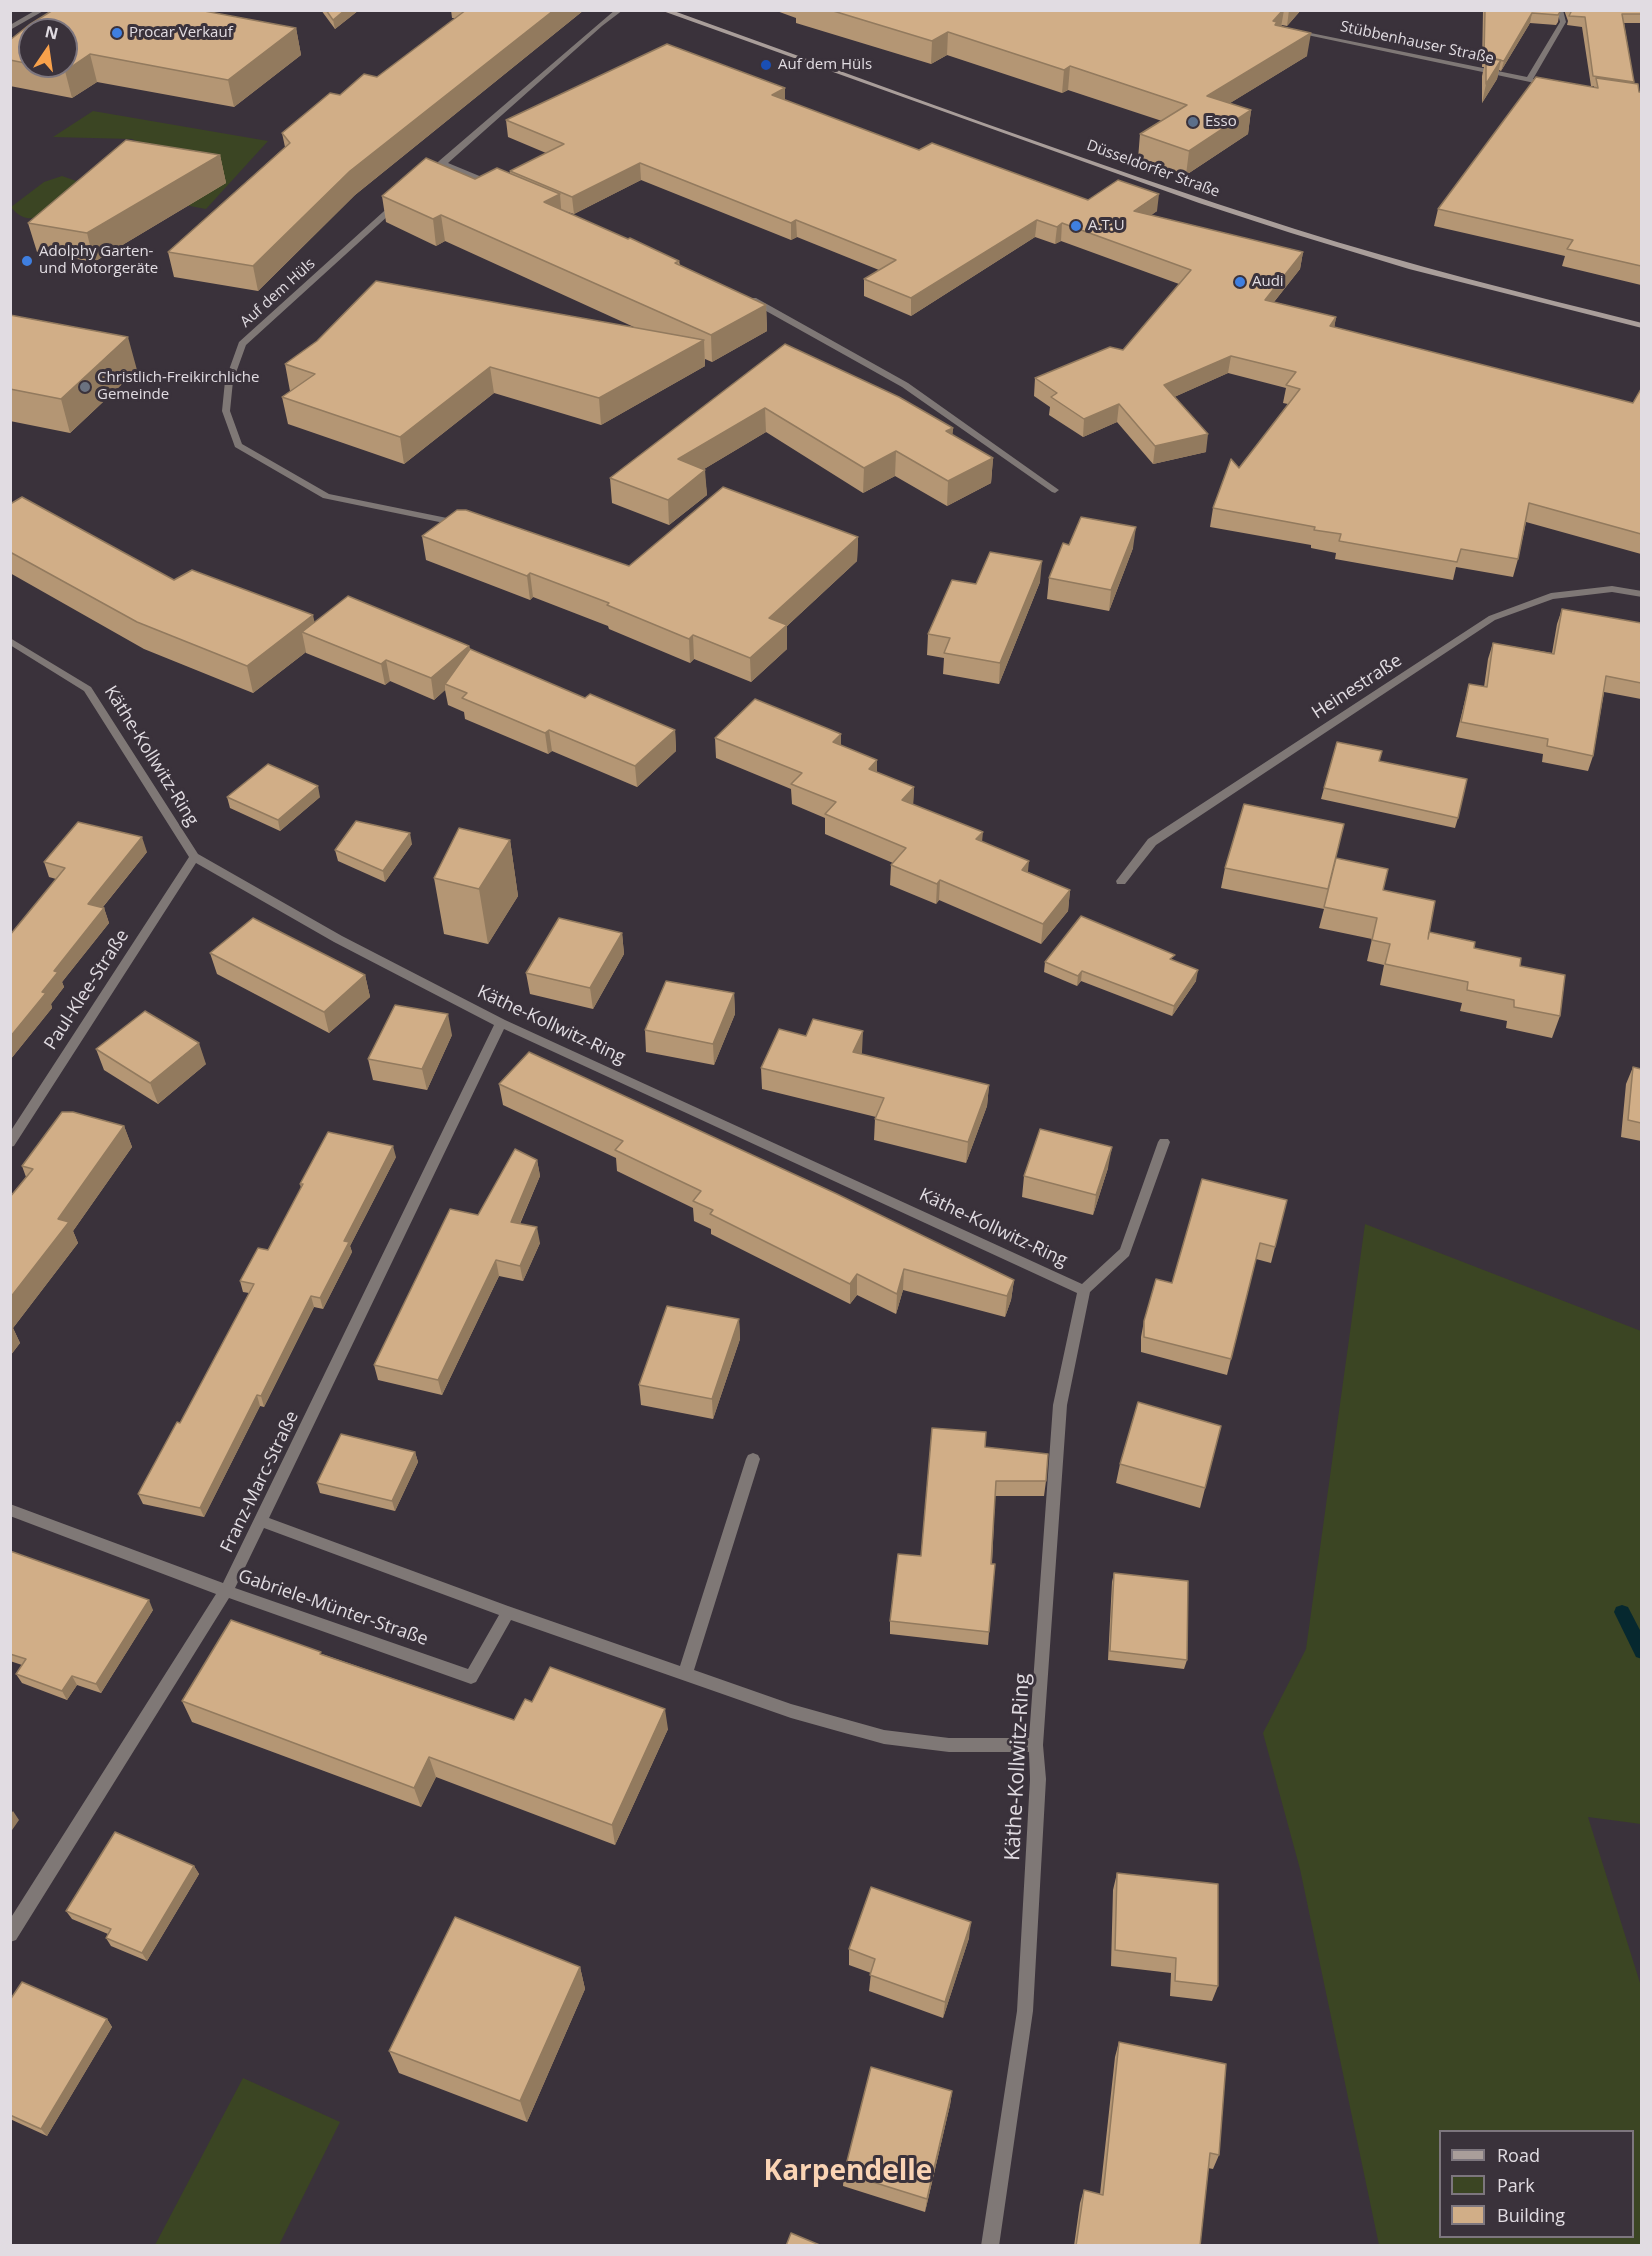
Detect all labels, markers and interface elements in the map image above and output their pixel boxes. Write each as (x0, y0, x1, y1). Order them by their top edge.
north arrow (18, 18, 78, 78)
street label: Stübbenhauser Straße (1338, 18, 1496, 68)
text: N (43, 20, 60, 45)
place label: Procar Verkauf (129, 24, 233, 42)
marker: Procar Verkauf (110, 26, 124, 40)
place label: Auf dem Hüls (778, 56, 872, 74)
marker: Auf dem Hüls (759, 58, 773, 72)
place label: Esso (1205, 113, 1237, 131)
marker: Esso (1186, 115, 1200, 129)
street label: Düsseldorfer Straße (1084, 137, 1222, 201)
place label: A.T.U (1088, 217, 1125, 235)
marker: A.T.U (1069, 219, 1083, 233)
place label: Adolphy Garten- und Motorgeräte (39, 243, 158, 278)
marker: Adolphy Garten- und Motorgeräte (20, 254, 34, 268)
street label: Auf dem Hüls (237, 255, 319, 331)
place label: Audi (1252, 273, 1284, 291)
marker: Audi (1233, 275, 1247, 289)
place label: Christlich-Freikirchliche Gemeinde (97, 369, 259, 404)
marker: Christlich-Freikirchliche Gemeinde (78, 380, 92, 394)
street label: Heinestraße (1308, 650, 1406, 724)
street label: Käthe-Kollwitz-Ring (99, 682, 203, 830)
street label: Paul-Klee-Straße (40, 926, 134, 1054)
street label: Käthe-Kollwitz-Ring (474, 981, 628, 1069)
street label: Käthe-Kollwitz-Ring (916, 1184, 1070, 1272)
street label: Franz-Marc-Straße (216, 1408, 304, 1556)
street label: Gabriele-Münter-Straße (235, 1565, 431, 1651)
street label: Käthe-Kollwitz-Ring (1001, 1673, 1035, 1861)
legend (1439, 2130, 1634, 2238)
text: Road (1497, 2143, 1540, 2167)
district label: Karpendelle (764, 2155, 932, 2189)
text: Park (1497, 2173, 1535, 2197)
text: Building (1497, 2203, 1565, 2227)

